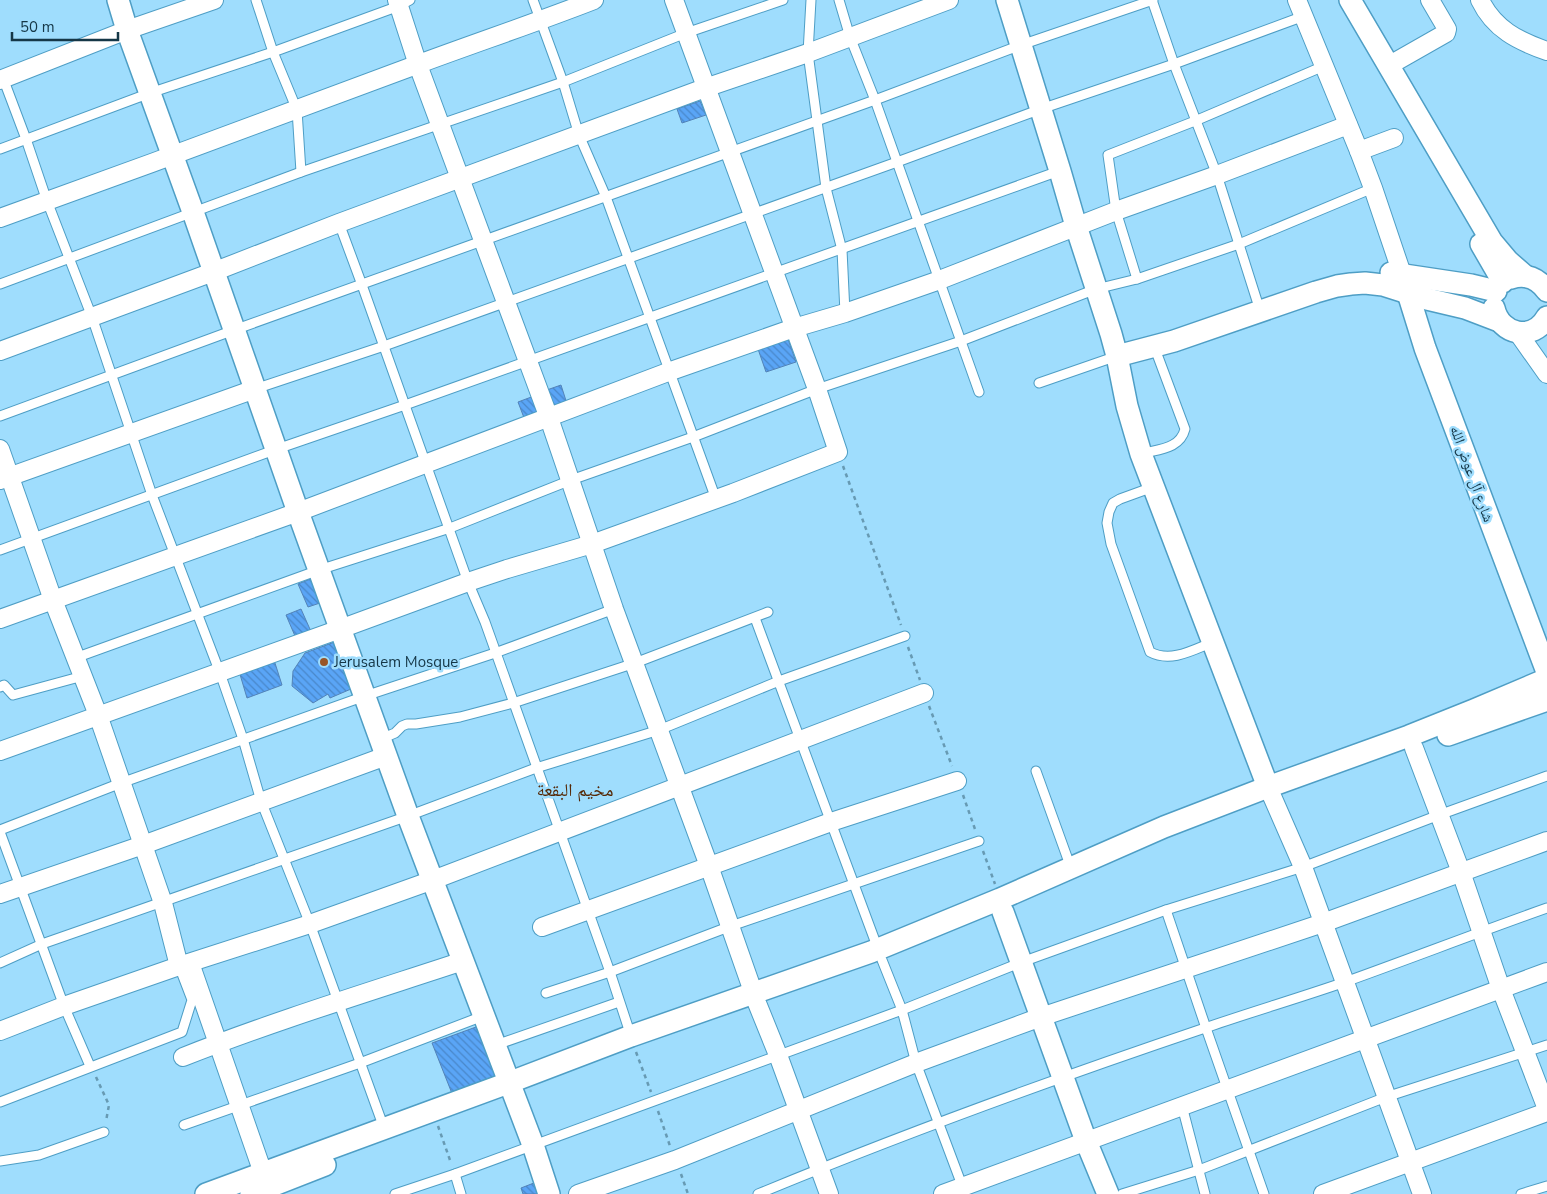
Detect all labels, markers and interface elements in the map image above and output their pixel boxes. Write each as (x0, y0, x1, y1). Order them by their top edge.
scale bar (12, 10, 119, 42)
text: 50 m (20, 17, 55, 37)
street label: شارع آل عوض الله (1445, 423, 1499, 525)
place label: Jerusalem Mosque (333, 652, 458, 672)
marker: Jerusalem Mosque (318, 656, 330, 668)
district label: مخيم البقعة (537, 778, 613, 802)

